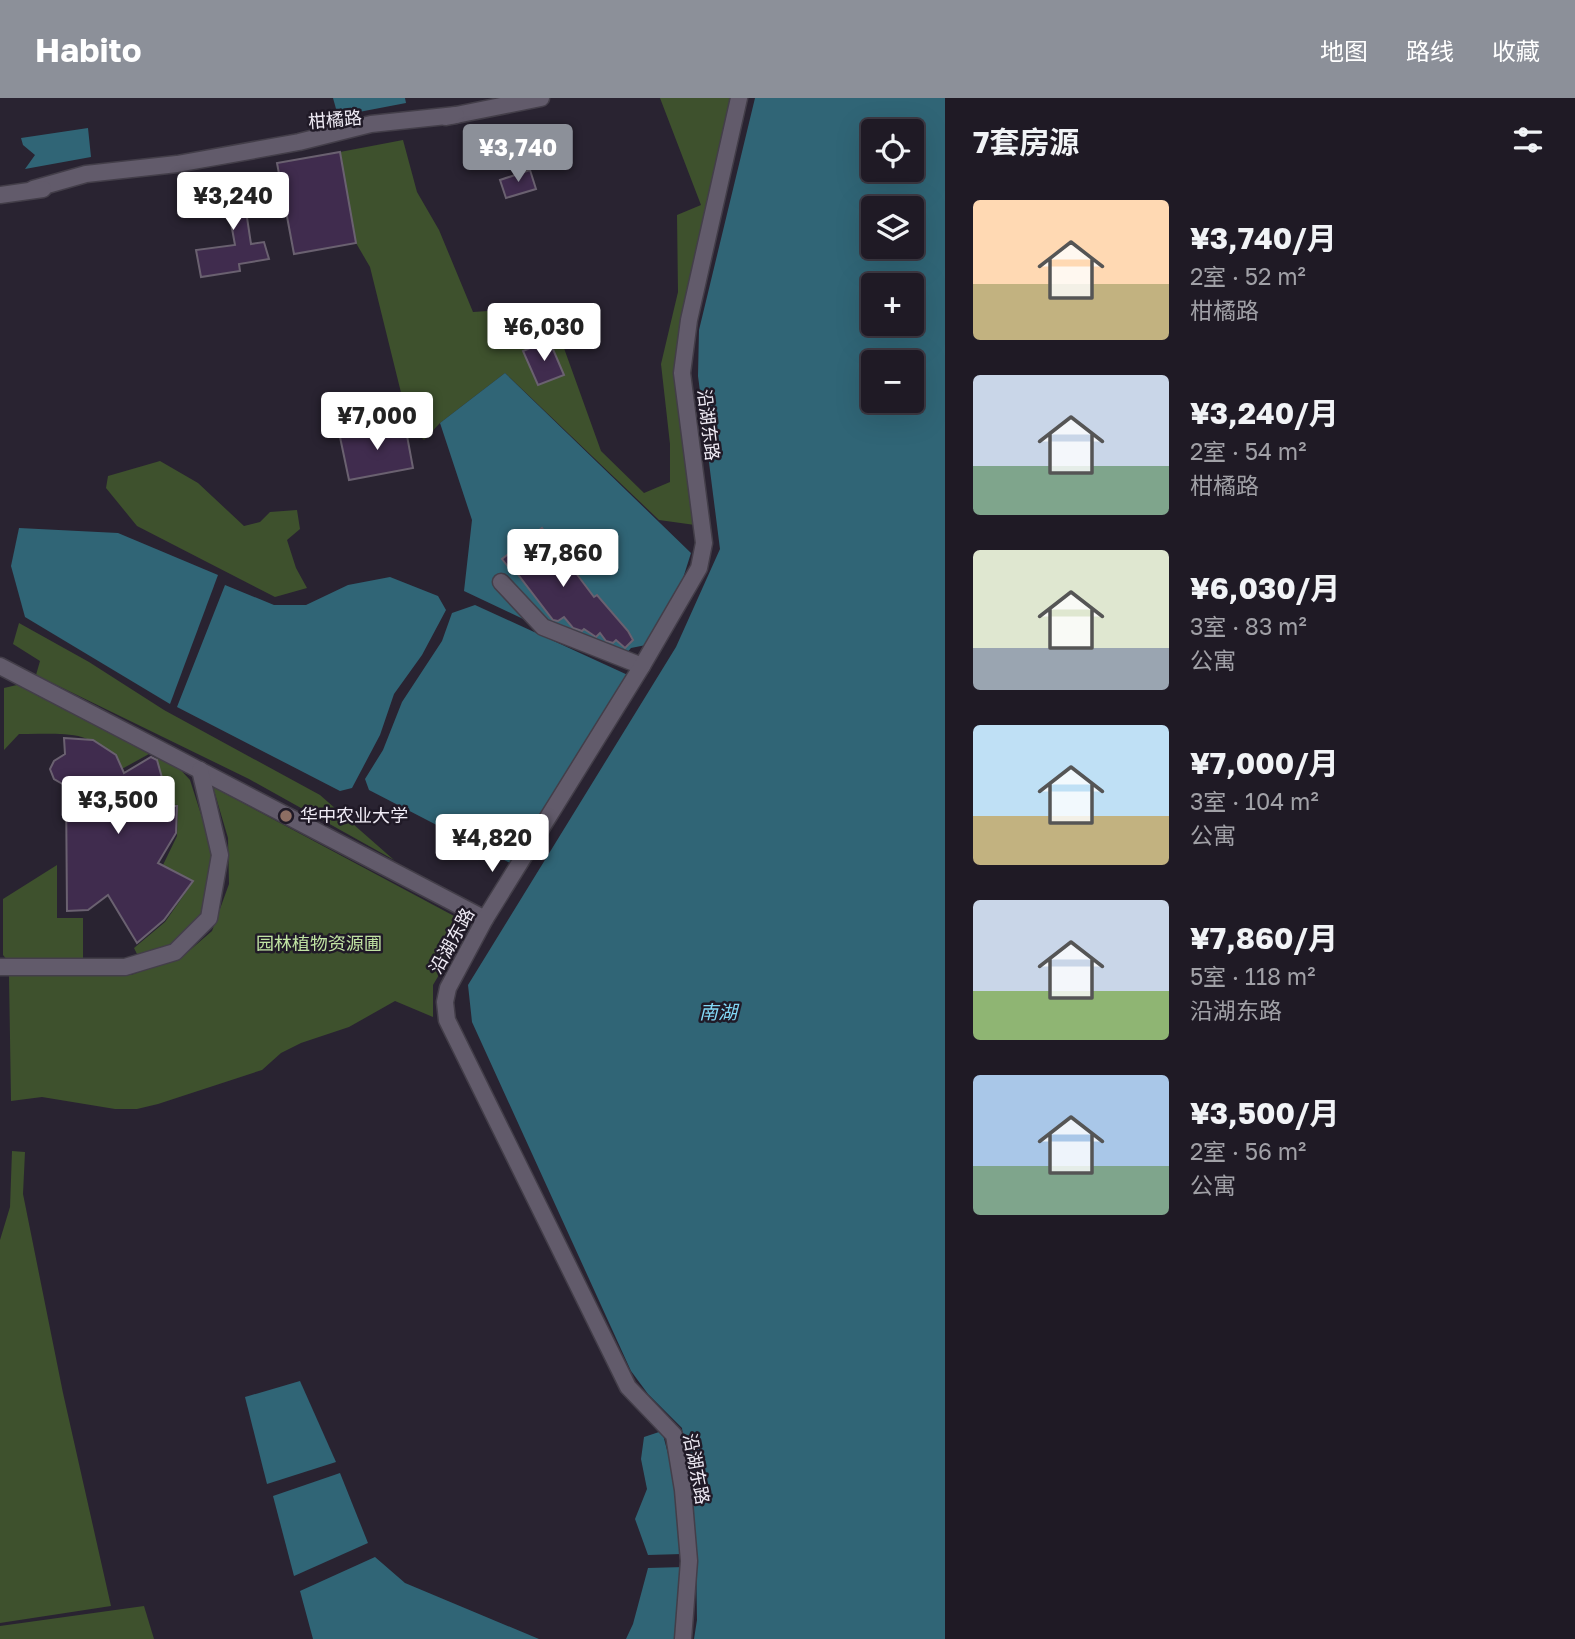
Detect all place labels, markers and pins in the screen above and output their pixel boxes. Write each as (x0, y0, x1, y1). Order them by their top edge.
pin: ¥3,740 (461, 125, 575, 184)
pin: ¥3,240 (176, 172, 290, 232)
pin: ¥6,030 (487, 303, 601, 363)
pin: ¥7,000 (320, 392, 434, 452)
pin: ¥7,860 (506, 530, 620, 589)
pin: ¥3,500 (61, 776, 175, 836)
place label: 华中农业大学 (300, 804, 408, 826)
marker: 华中农业大学 (278, 808, 294, 824)
pin: ¥4,820 (435, 814, 549, 874)

